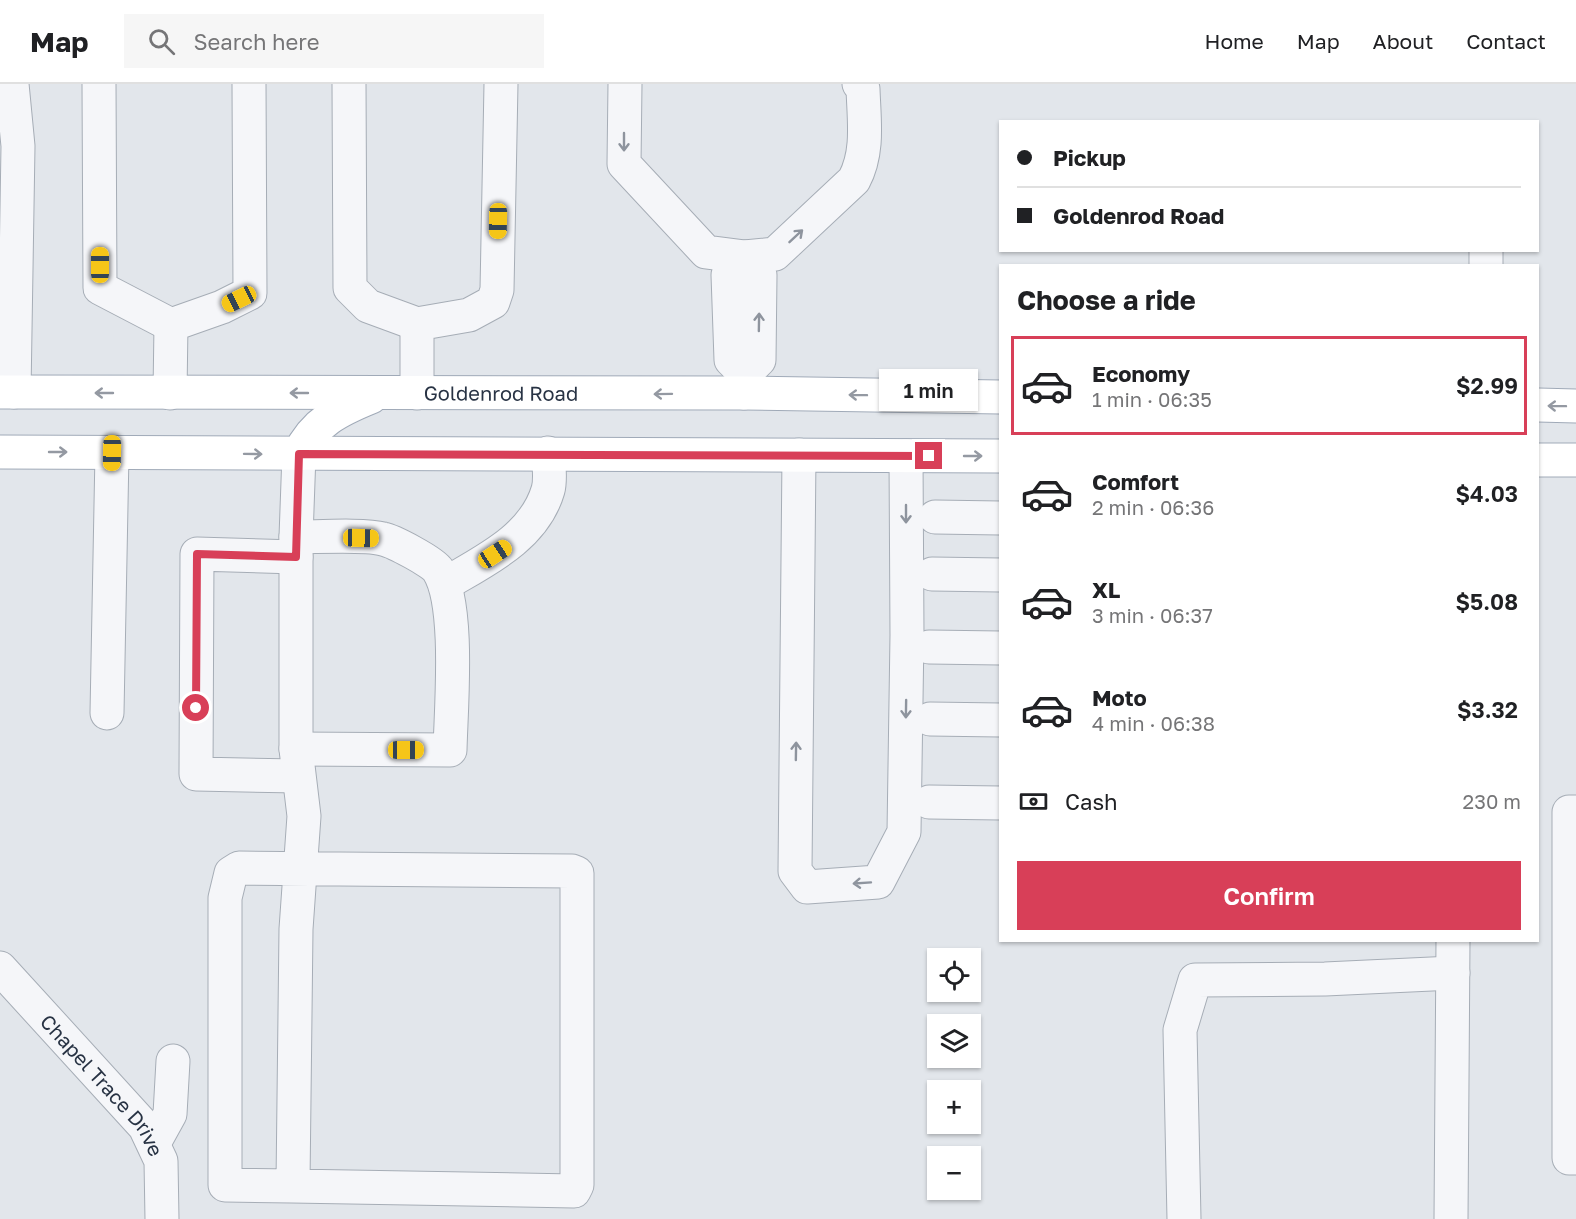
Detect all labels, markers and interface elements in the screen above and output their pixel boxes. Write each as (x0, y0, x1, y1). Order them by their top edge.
search box (124, 14, 544, 68)
text: Map (30, 25, 88, 58)
icon: search (145, 25, 178, 58)
text: Search here (193, 28, 319, 55)
text: Home (1204, 28, 1264, 54)
text: Map (1297, 28, 1340, 54)
text: About (1373, 28, 1433, 54)
text: Contact (1466, 28, 1546, 54)
one-way arrow (618, 132, 630, 152)
text: Pickup (1053, 144, 1126, 171)
text: Goldenrod Road (1053, 202, 1224, 229)
car (489, 203, 507, 239)
one-way arrow (789, 229, 804, 243)
car (91, 247, 109, 283)
car (219, 283, 259, 315)
text: Choose a ride (1017, 284, 1196, 316)
one-way arrow (754, 312, 765, 332)
icon: car (1020, 359, 1074, 413)
text: Economy (1092, 360, 1190, 387)
callout: 1 min (880, 369, 978, 411)
text: $2.99 (1456, 372, 1518, 399)
text: 1 min (903, 378, 954, 402)
street label: Goldenrod Road (424, 381, 578, 405)
one-way arrow (94, 387, 114, 398)
one-way arrow (289, 387, 309, 399)
text: 1 min · 06:35 (1092, 387, 1212, 411)
one-way arrow (654, 388, 674, 400)
one-way arrow (849, 389, 869, 401)
one-way arrow (1547, 400, 1567, 412)
car (103, 435, 121, 471)
route end (915, 442, 942, 469)
one-way arrow (48, 446, 68, 458)
one-way arrow (243, 448, 263, 460)
one-way arrow (963, 450, 983, 462)
icon: car (1020, 467, 1074, 521)
text: Comfort (1092, 468, 1179, 495)
text: $4.03 (1456, 480, 1518, 507)
text: 2 min · 06:36 (1092, 495, 1214, 519)
one-way arrow (900, 504, 912, 524)
car (343, 529, 379, 547)
car (475, 537, 515, 571)
icon: car (1020, 575, 1074, 629)
text: XL (1092, 576, 1120, 603)
text: $5.08 (1456, 588, 1518, 615)
text: 3 min · 06:37 (1092, 603, 1213, 627)
icon: car (1020, 683, 1074, 737)
text: Moto (1092, 684, 1147, 711)
route start (182, 694, 209, 721)
text: $3.32 (1457, 696, 1518, 723)
one-way arrow (900, 699, 912, 719)
text: 4 min · 06:38 (1092, 711, 1215, 735)
car (388, 741, 424, 759)
one-way arrow (791, 741, 802, 761)
icon: cash (1017, 785, 1050, 818)
text: Cash (1065, 788, 1118, 815)
text: 230 m (1463, 789, 1521, 813)
button: Confirm (1017, 861, 1521, 930)
one-way arrow (852, 878, 872, 889)
map controls (927, 948, 981, 1200)
button: locate (927, 948, 981, 1002)
street label: Chapel Trace Drive (36, 1009, 169, 1160)
button: layers (927, 1014, 981, 1068)
button: + (927, 1080, 981, 1134)
button: − (927, 1146, 981, 1200)

